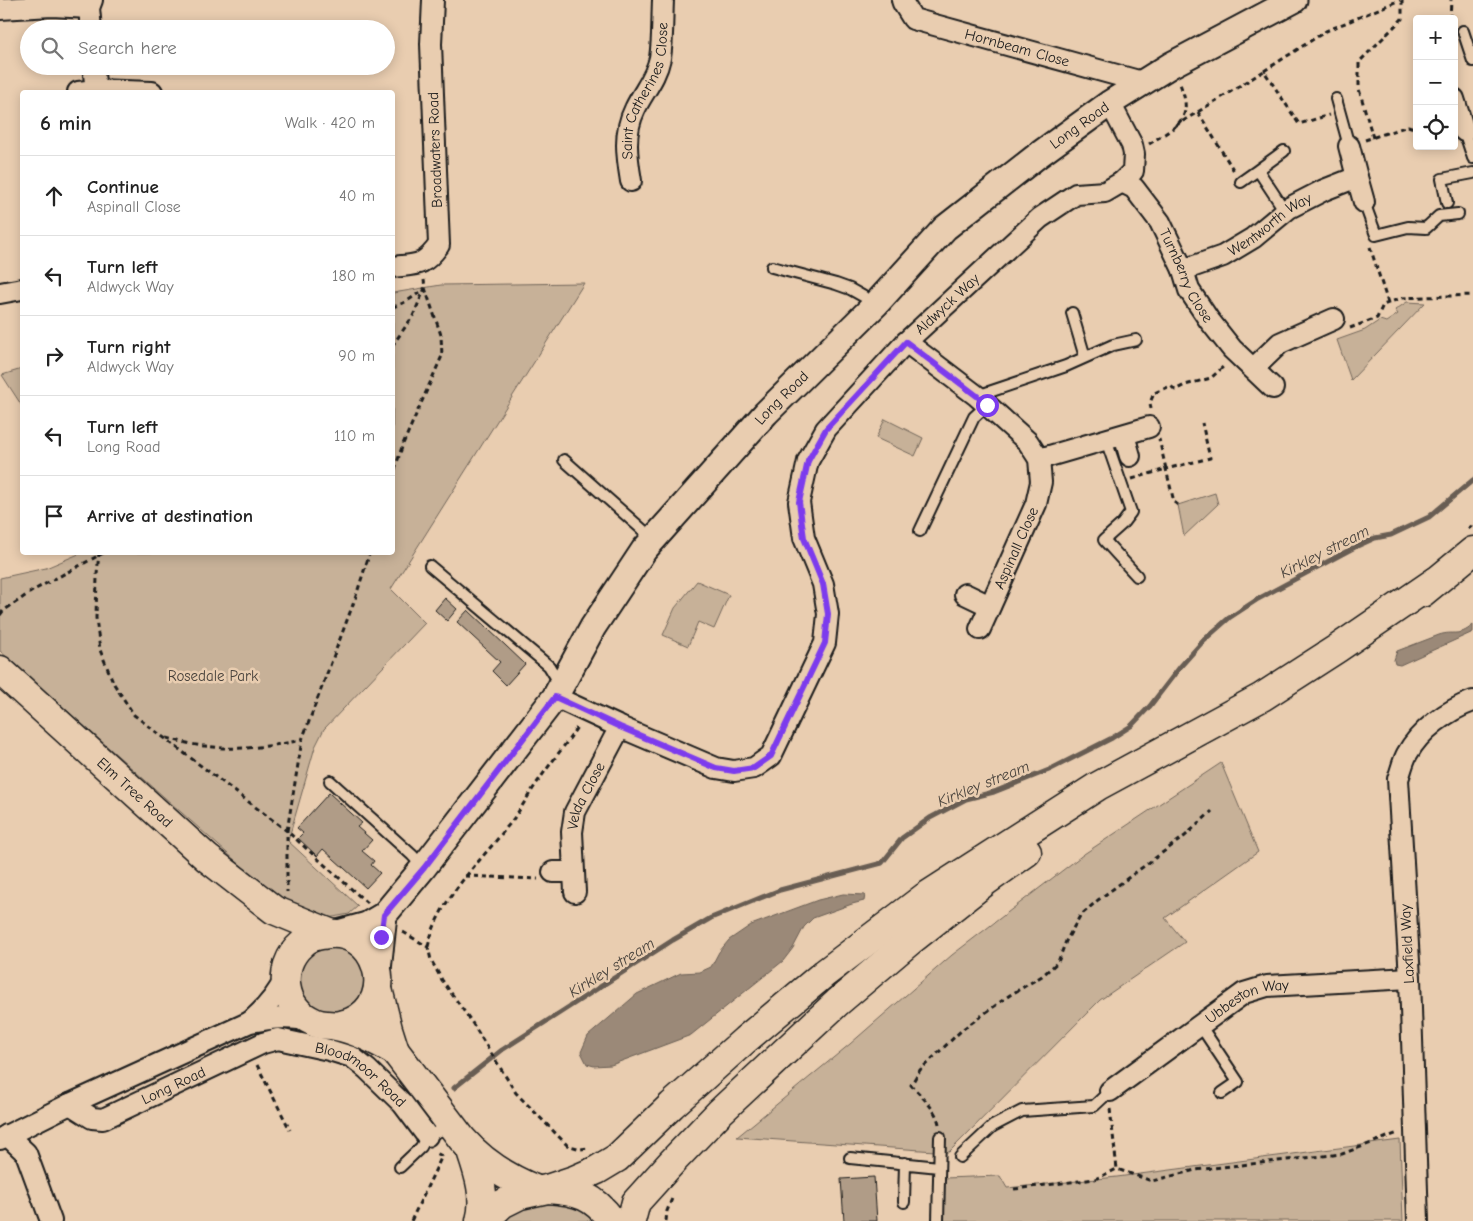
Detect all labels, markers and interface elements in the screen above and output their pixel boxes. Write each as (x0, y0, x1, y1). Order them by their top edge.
map controls (1413, 15, 1458, 150)
button: + (1413, 15, 1458, 60)
search box (20, 20, 395, 75)
street label: Saint Catherines Close (618, 22, 671, 160)
street label: Hornbeam Close (963, 25, 1072, 71)
icon: search (38, 34, 66, 62)
text: Search here (78, 37, 177, 59)
button: − (1413, 60, 1458, 105)
street label: Broadwaters Road (424, 92, 446, 208)
street label: Long Road (1046, 98, 1112, 153)
button: locate (1413, 105, 1458, 150)
text: 6 min (40, 111, 92, 135)
text: Walk · 420 m (285, 114, 375, 132)
text: Continue (87, 176, 159, 198)
icon: ahead (40, 182, 68, 210)
text: 40 m (339, 187, 375, 205)
street label: Wentworth Way (1225, 189, 1315, 260)
text: Aspinall Close (87, 198, 181, 216)
street label: Turnberry Close (1155, 226, 1217, 326)
text: Turn left (87, 256, 158, 278)
icon: left (40, 262, 68, 290)
text: 180 m (332, 267, 375, 285)
street label: Aldwyck Way (911, 270, 983, 338)
text: Aldwyck Way (87, 278, 174, 296)
text: Turn right (87, 336, 171, 358)
icon: right (40, 342, 68, 370)
text: 90 m (338, 347, 375, 365)
text: Aldwyck Way (87, 358, 174, 376)
street label: Long Road (751, 367, 812, 429)
route start (976, 394, 999, 417)
text: Turn left (87, 416, 158, 438)
icon: left (40, 422, 68, 450)
text: 110 m (334, 427, 375, 445)
text: Long Road (87, 438, 160, 456)
icon: arrive (40, 502, 68, 530)
street label: Aspinall Close (990, 504, 1042, 592)
text: Arrive at destination (87, 505, 253, 527)
water label: Kirkley stream (1277, 522, 1372, 582)
park label: Rosedale Park (168, 667, 259, 685)
street label: Elm Tree Road (93, 754, 176, 831)
water label: Kirkley stream (935, 757, 1032, 811)
street label: Velda Close (563, 759, 609, 831)
street label: Laxfield Way (1396, 903, 1418, 984)
route end (370, 926, 393, 949)
water label: Kirkley stream (565, 934, 658, 1001)
street label: Ubbeston Way (1202, 976, 1290, 1027)
street label: Bloodmoor Road (313, 1038, 410, 1111)
street label: Long Road (138, 1063, 208, 1108)

